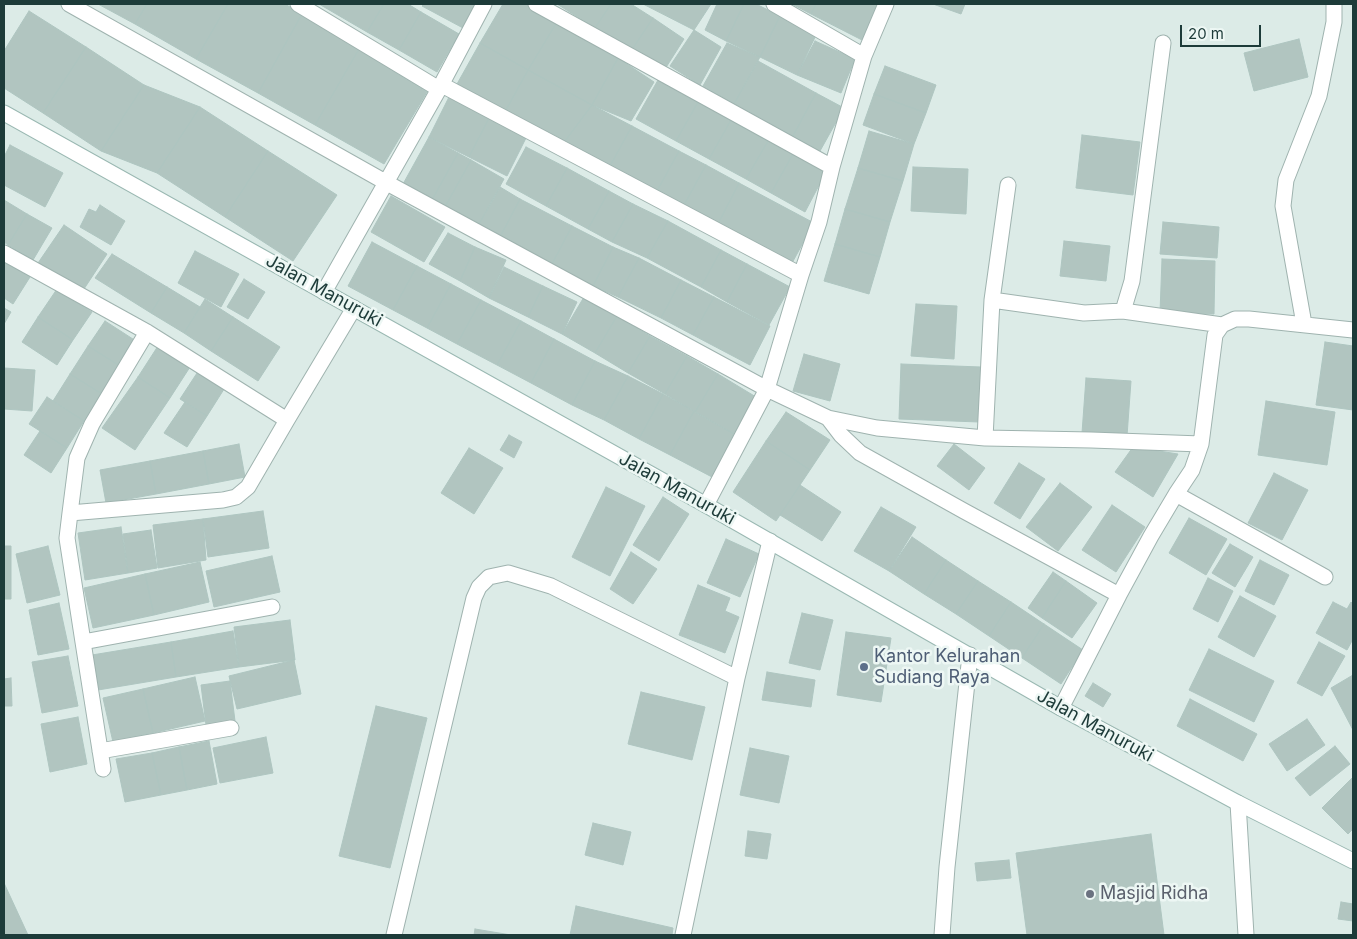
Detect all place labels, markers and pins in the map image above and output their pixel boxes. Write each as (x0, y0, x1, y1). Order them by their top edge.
place label: Kantor Kelurahan Sudiang Raya (874, 646, 1020, 689)
marker: Kantor Kelurahan Sudiang Raya (858, 661, 870, 673)
place label: Masjid Ridha (1100, 883, 1208, 905)
marker: Masjid Ridha (1084, 888, 1096, 900)

